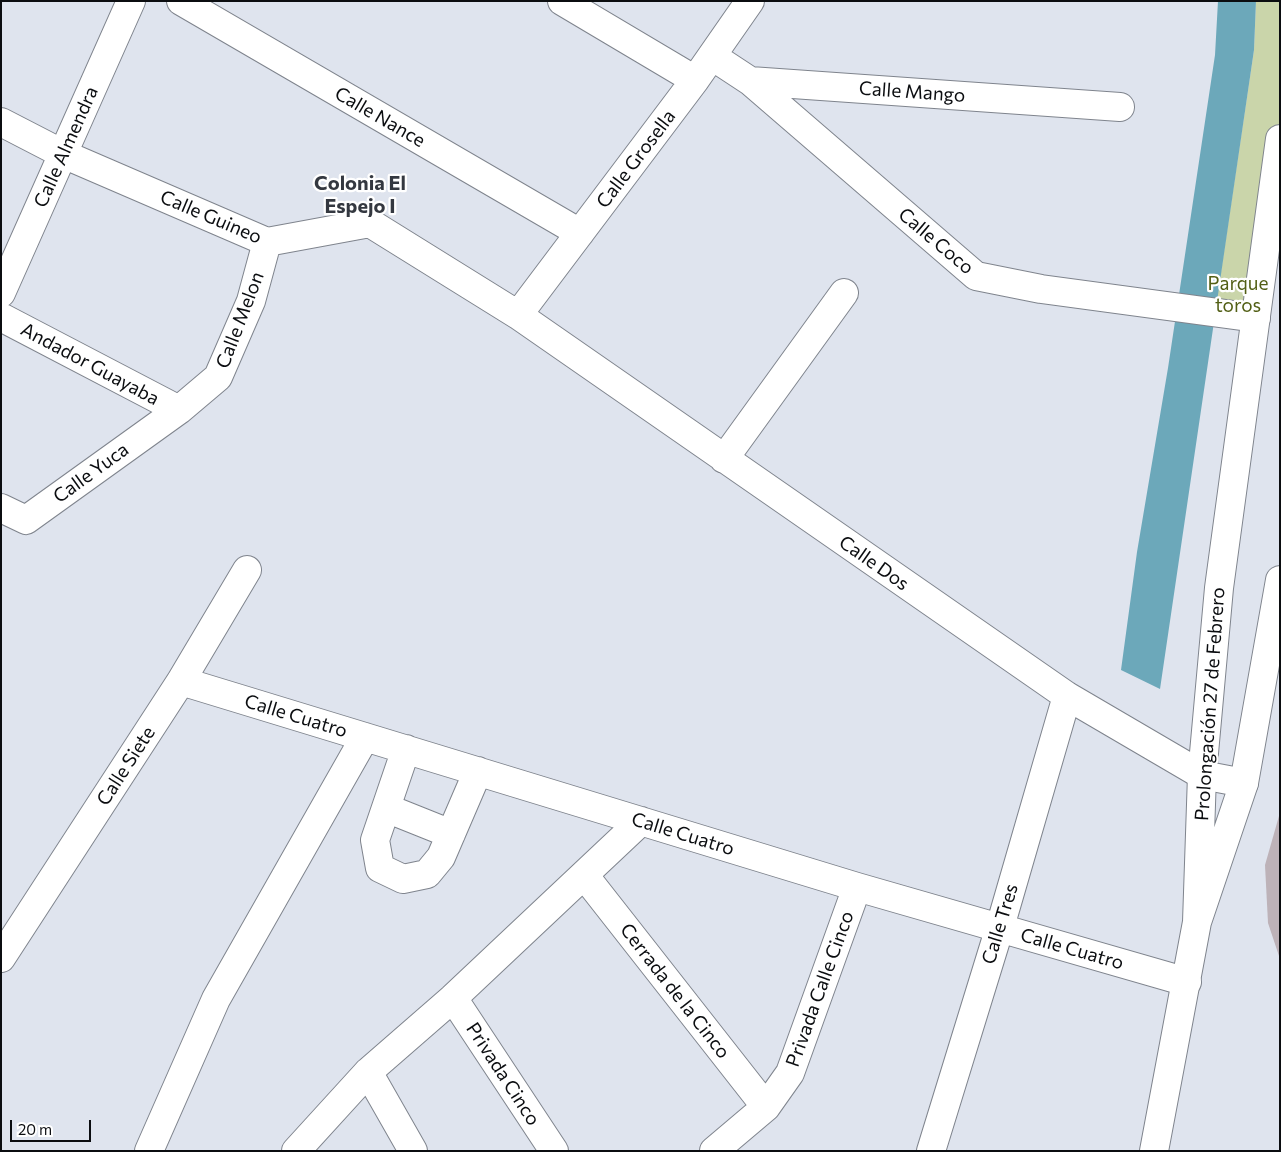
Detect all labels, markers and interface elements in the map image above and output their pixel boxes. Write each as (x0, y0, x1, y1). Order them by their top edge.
street label: Calle Mango (858, 77, 966, 107)
street label: Calle Nance (331, 82, 429, 152)
street label: Calle Almendra (29, 83, 103, 211)
street label: Calle Grosella (592, 105, 680, 213)
district label: Colonia El Espejo I (314, 171, 406, 218)
street label: Calle Guineo (157, 185, 265, 249)
street label: Calle Coco (894, 203, 978, 279)
street label: Calle Melon (211, 269, 269, 371)
park label: Parque toros (1208, 273, 1268, 317)
street label: Andador Guayaba (17, 318, 163, 410)
street label: Calle Yuca (49, 438, 133, 508)
street label: Calle Dos (835, 531, 913, 595)
street label: Prolongación 27 de Febrero (1190, 586, 1230, 822)
street label: Calle Cuatro (242, 690, 350, 742)
street label: Calle Siete (92, 722, 160, 810)
street label: Calle Cuatro (629, 808, 737, 860)
street label: Calle Tres (977, 881, 1023, 967)
street label: Privada Calle Cinco (781, 908, 859, 1070)
street label: Cerrada de la Cinco (615, 919, 735, 1063)
street label: Calle Cuatro (1018, 923, 1126, 975)
street label: Privada Cinco (461, 1018, 545, 1130)
scale bar (12, 1110, 94, 1142)
text: 20 m (18, 1120, 52, 1138)

